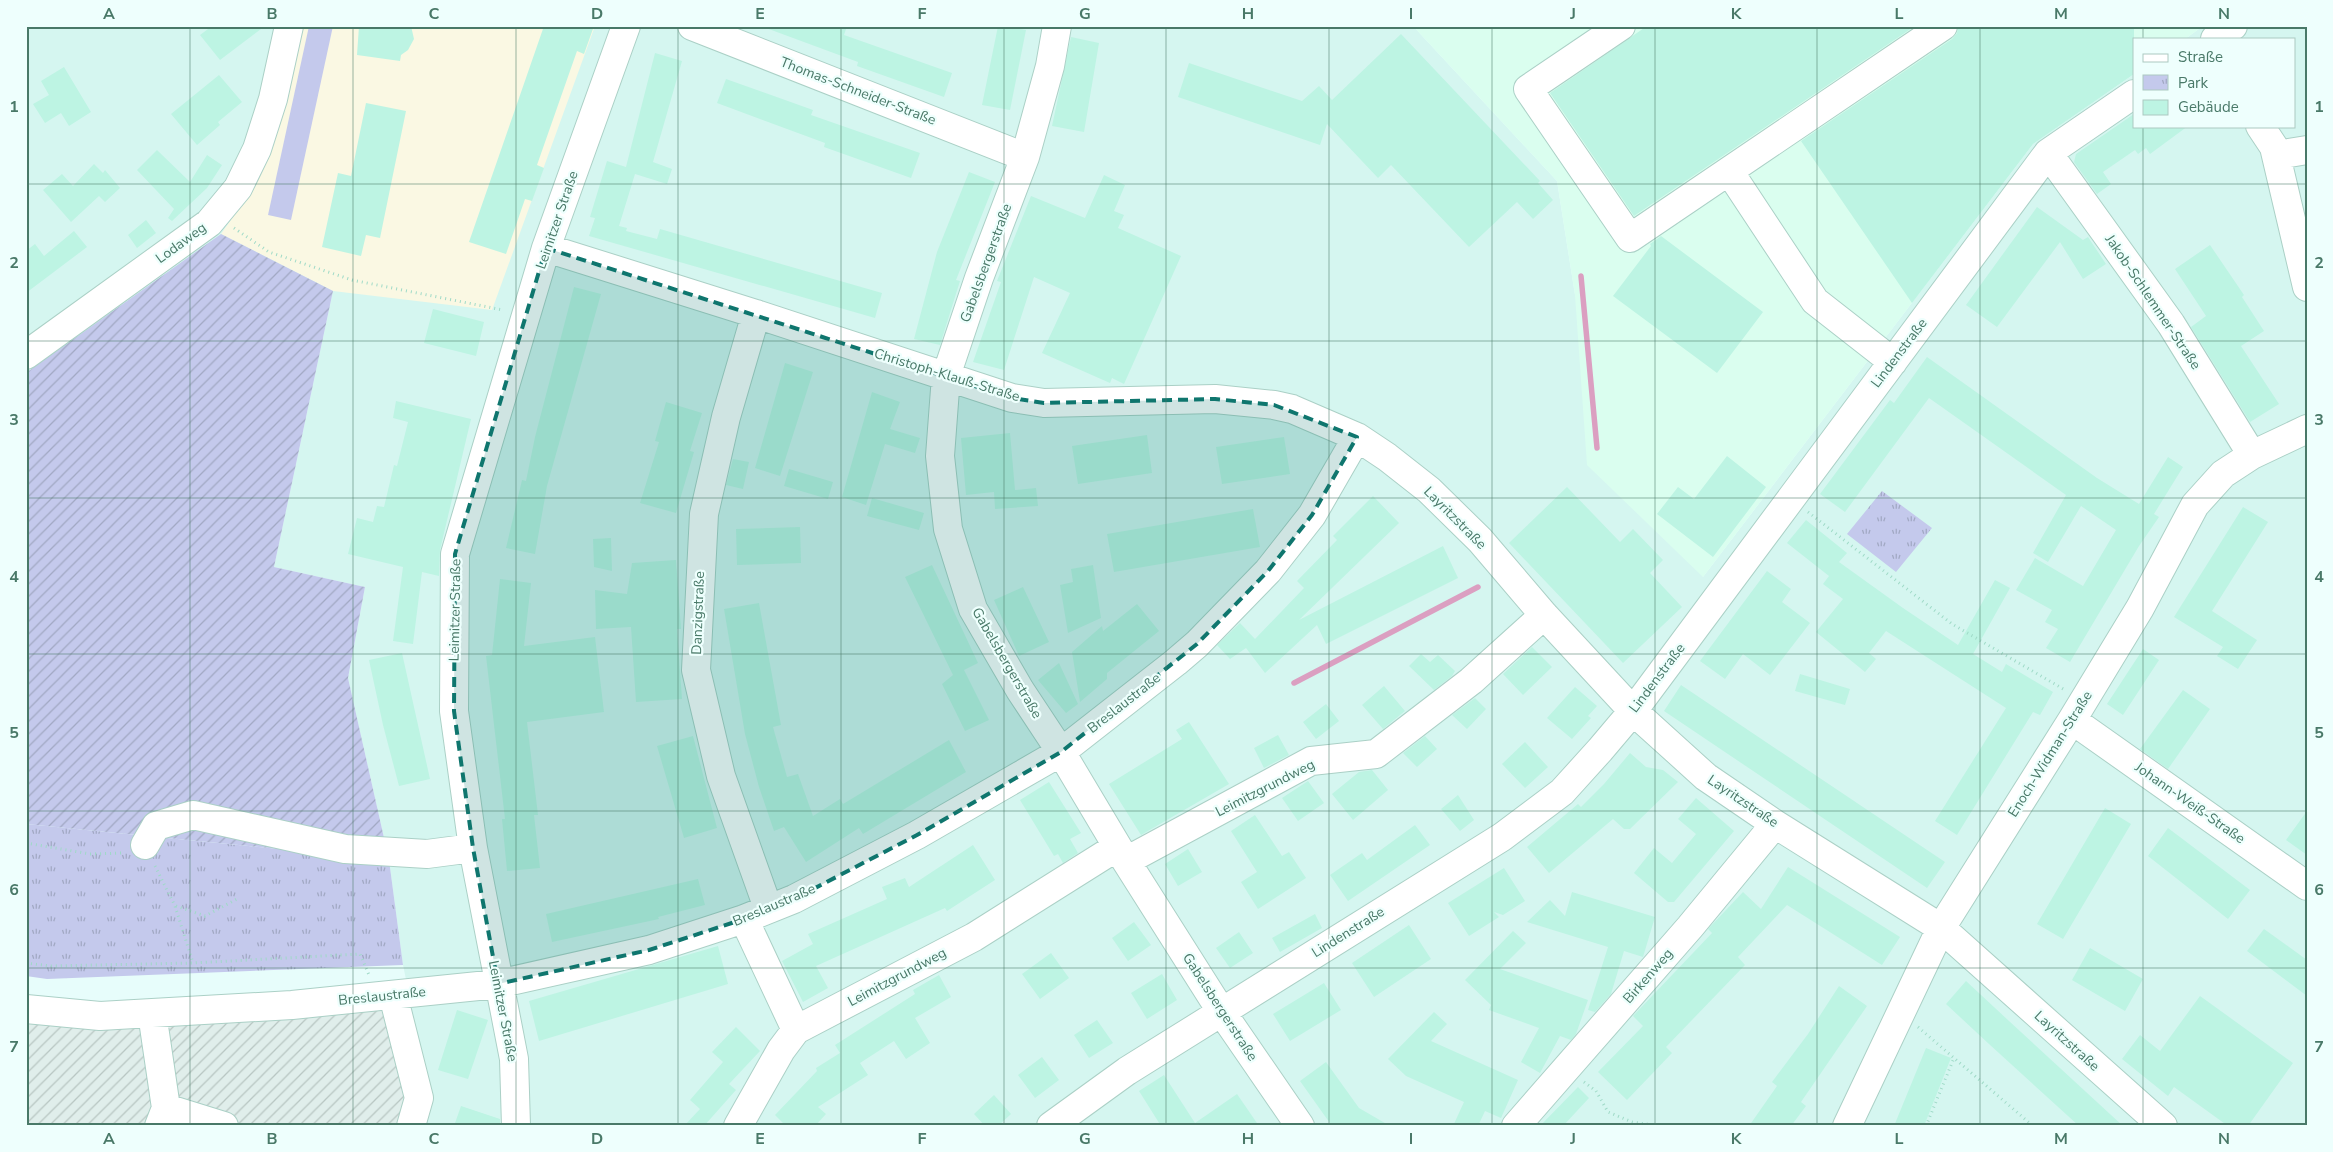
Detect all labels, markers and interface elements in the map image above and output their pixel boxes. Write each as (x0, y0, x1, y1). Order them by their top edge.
text: A (103, 3, 115, 25)
text: B (266, 3, 278, 25)
text: C (429, 3, 440, 25)
text: D (591, 3, 603, 25)
text: E (755, 3, 765, 25)
text: F (918, 3, 927, 25)
text: G (1079, 3, 1091, 25)
text: H (1242, 3, 1254, 25)
text: I (1409, 3, 1413, 25)
text: J (1569, 3, 1576, 25)
text: K (1731, 3, 1743, 25)
text: L (1895, 3, 1904, 25)
text: M (2054, 3, 2068, 25)
text: N (2218, 3, 2230, 25)
legend (2133, 38, 2296, 128)
text: Straße (2178, 47, 2223, 67)
street label: Thomas-Schneider-Straße (777, 52, 939, 130)
text: Park (2178, 73, 2208, 93)
text: 1 (9, 96, 19, 118)
text: 1 (2314, 96, 2324, 118)
text: Gebäude (2178, 97, 2239, 117)
street label: Leimitzer Straße (531, 168, 583, 272)
street label: Gabelsbergerstraße (956, 201, 1016, 325)
street label: Lodaweg (152, 218, 210, 268)
street label: Jakob-Schlemmer-Straße (2100, 230, 2205, 373)
text: 2 (9, 252, 19, 274)
text: 2 (2314, 252, 2324, 274)
street label: Lindenstraße (1867, 314, 1931, 392)
street label: Christoph-Klauß-Straße (872, 344, 1022, 406)
text: 3 (9, 409, 19, 431)
text: 3 (2314, 409, 2324, 431)
street label: Layritzstraße (1419, 482, 1491, 554)
street label: Leimitzer Straße (445, 559, 465, 661)
text: 4 (9, 566, 19, 588)
text: 4 (2314, 566, 2324, 588)
street label: Danzigstraße (687, 571, 709, 655)
street label: Gabelsbergerstraße (967, 604, 1047, 722)
street label: Lindenstraße (1625, 639, 1689, 717)
street label: Breslaustraße (1083, 668, 1165, 738)
street label: Enoch-Widman-Straße (2003, 687, 2097, 821)
text: 5 (9, 722, 19, 744)
text: 5 (2314, 722, 2324, 744)
street label: Leimitzgrundweg (1212, 755, 1318, 821)
street label: Johann-Weiß-Straße (2130, 757, 2249, 848)
street label: Layritzstraße (1704, 770, 1782, 832)
text: 6 (9, 879, 19, 901)
street label: Breslaustraße (730, 879, 818, 931)
text: 6 (2314, 879, 2324, 901)
street label: Lindenstraße (1308, 902, 1388, 962)
street label: Leimitzgrundweg (844, 943, 950, 1011)
street label: Birkenweg (1619, 944, 1677, 1008)
street label: Gabelsbergerstraße (1178, 949, 1262, 1065)
street label: Leimitzer Straße (484, 959, 522, 1063)
street label: Breslaustraße (337, 982, 427, 1010)
street label: Layritzstraße (2030, 1007, 2104, 1075)
text: 7 (9, 1036, 19, 1058)
text: 7 (2314, 1036, 2324, 1058)
text: A (103, 1128, 115, 1150)
text: B (266, 1128, 278, 1150)
text: C (429, 1128, 440, 1150)
text: D (591, 1128, 603, 1150)
text: E (755, 1128, 765, 1150)
text: F (918, 1128, 927, 1150)
text: G (1079, 1128, 1091, 1150)
text: H (1242, 1128, 1254, 1150)
text: I (1409, 1128, 1413, 1150)
text: J (1569, 1128, 1576, 1150)
text: K (1731, 1128, 1743, 1150)
text: L (1895, 1128, 1904, 1150)
text: M (2054, 1128, 2068, 1150)
text: N (2218, 1128, 2230, 1150)

